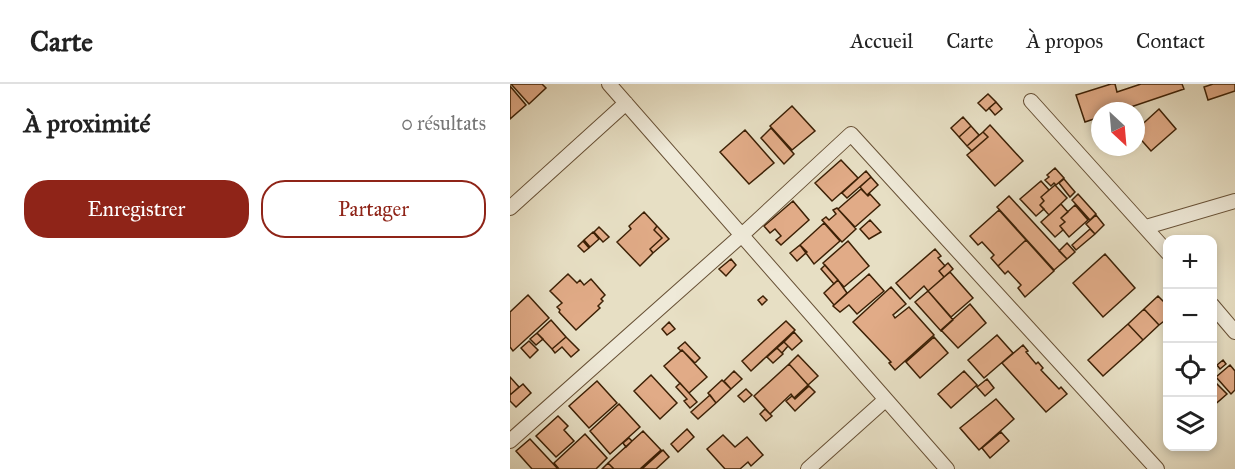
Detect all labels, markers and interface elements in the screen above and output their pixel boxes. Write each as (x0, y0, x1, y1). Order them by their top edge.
text: Carte (30, 24, 93, 59)
text: Accueil (850, 28, 913, 54)
text: Carte (946, 28, 994, 54)
text: À propos (1027, 28, 1103, 54)
text: Contact (1136, 28, 1205, 54)
north arrow (1091, 102, 1145, 156)
text: À proximité (24, 107, 150, 139)
text: 0 résultats (401, 111, 486, 135)
button: Enregistrer (24, 180, 249, 238)
button: Partager (261, 180, 486, 238)
map controls (1163, 235, 1217, 451)
button: + (1163, 235, 1217, 289)
button: − (1163, 289, 1217, 343)
button: locate (1163, 343, 1217, 397)
button: layers (1163, 397, 1217, 451)

